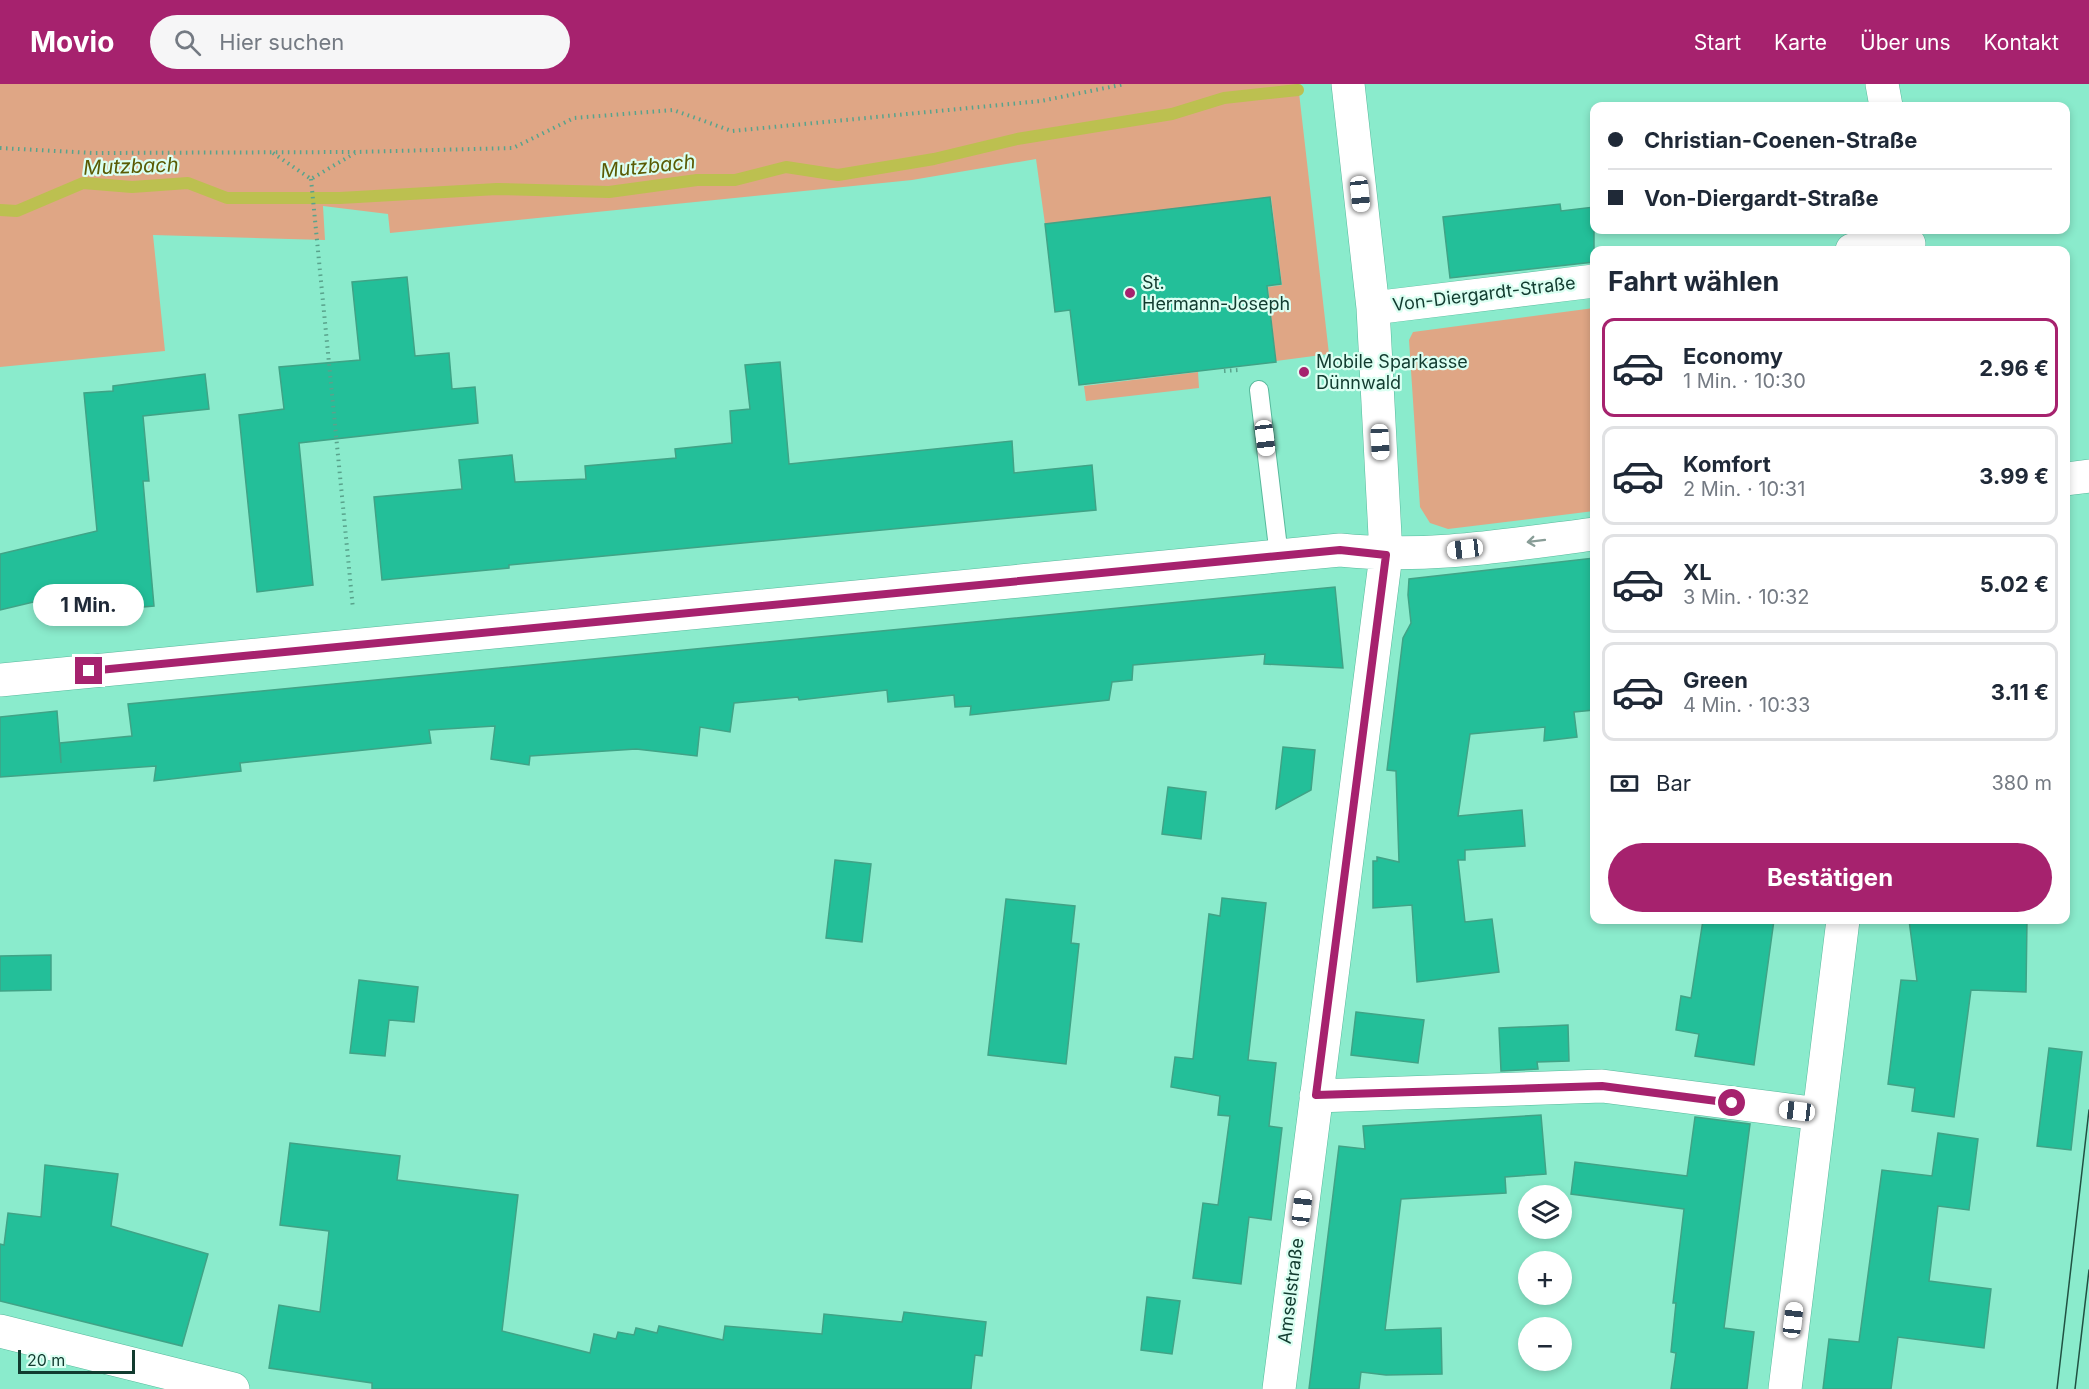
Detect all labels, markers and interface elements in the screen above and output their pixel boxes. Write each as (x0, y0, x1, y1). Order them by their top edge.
search box (150, 15, 570, 69)
text: Movio (30, 25, 114, 59)
icon: search (171, 26, 204, 59)
text: Hier suchen (219, 29, 344, 55)
text: Start (1694, 30, 1741, 55)
text: Karte (1774, 30, 1827, 55)
text: Über uns (1860, 30, 1951, 55)
text: Kontakt (1984, 30, 2059, 55)
text: Christian-Coenen-Straße (1644, 127, 1917, 153)
water label: Mutzbach (599, 149, 697, 183)
water label: Mutzbach (83, 152, 179, 180)
car (1349, 175, 1371, 213)
text: Von-Diergardt-Straße (1644, 185, 1879, 211)
text: Fahrt wählen (1608, 265, 1779, 298)
place label: St. Hermann-Joseph (1142, 272, 1290, 314)
street label: Von-Diergardt-Straße (1391, 272, 1577, 315)
marker: St. Hermann-Joseph (1123, 286, 1137, 300)
icon: car (1611, 341, 1665, 395)
text: Economy (1683, 343, 1783, 369)
place label: Mobile Sparkasse Dünnwald (1316, 351, 1468, 393)
text: 2.96 € (1979, 355, 2049, 381)
marker: Mobile Sparkasse Dünnwald (1297, 365, 1311, 379)
text: 1 Min. · 10:30 (1683, 369, 1806, 393)
car (1254, 419, 1276, 457)
car (1370, 424, 1390, 460)
icon: car (1611, 449, 1665, 503)
text: Komfort (1683, 451, 1771, 477)
text: 3.99 € (1979, 463, 2049, 489)
text: 2 Min. · 10:31 (1683, 477, 1805, 501)
one-way arrow (1527, 536, 1547, 547)
car (1446, 538, 1484, 560)
icon: car (1611, 557, 1665, 611)
text: XL (1683, 559, 1712, 585)
text: 5.02 € (1980, 571, 2049, 597)
callout: 1 Min. (34, 584, 144, 626)
text: 3 Min. · 10:32 (1683, 585, 1810, 609)
text: 1 Min. (60, 593, 117, 617)
route end (75, 657, 102, 684)
icon: car (1611, 665, 1665, 719)
text: Green (1683, 667, 1748, 693)
text: 3.11 € (1991, 679, 2049, 705)
text: 4 Min. · 10:33 (1683, 693, 1810, 717)
icon: cash (1608, 767, 1641, 800)
text: Bar (1656, 770, 1691, 796)
text: 380 m (1992, 771, 2052, 795)
button: Bestätigen (1608, 843, 2052, 912)
route start (1718, 1089, 1745, 1116)
car (1778, 1100, 1816, 1122)
map controls (1518, 1185, 1572, 1371)
button: layers (1518, 1185, 1572, 1239)
car (1291, 1189, 1313, 1227)
street label: Amselstraße (1274, 1237, 1307, 1345)
button: + (1518, 1251, 1572, 1305)
car (1782, 1301, 1804, 1339)
button: − (1518, 1317, 1572, 1371)
scale bar (18, 1347, 135, 1374)
text: 20 m (27, 1350, 65, 1370)

